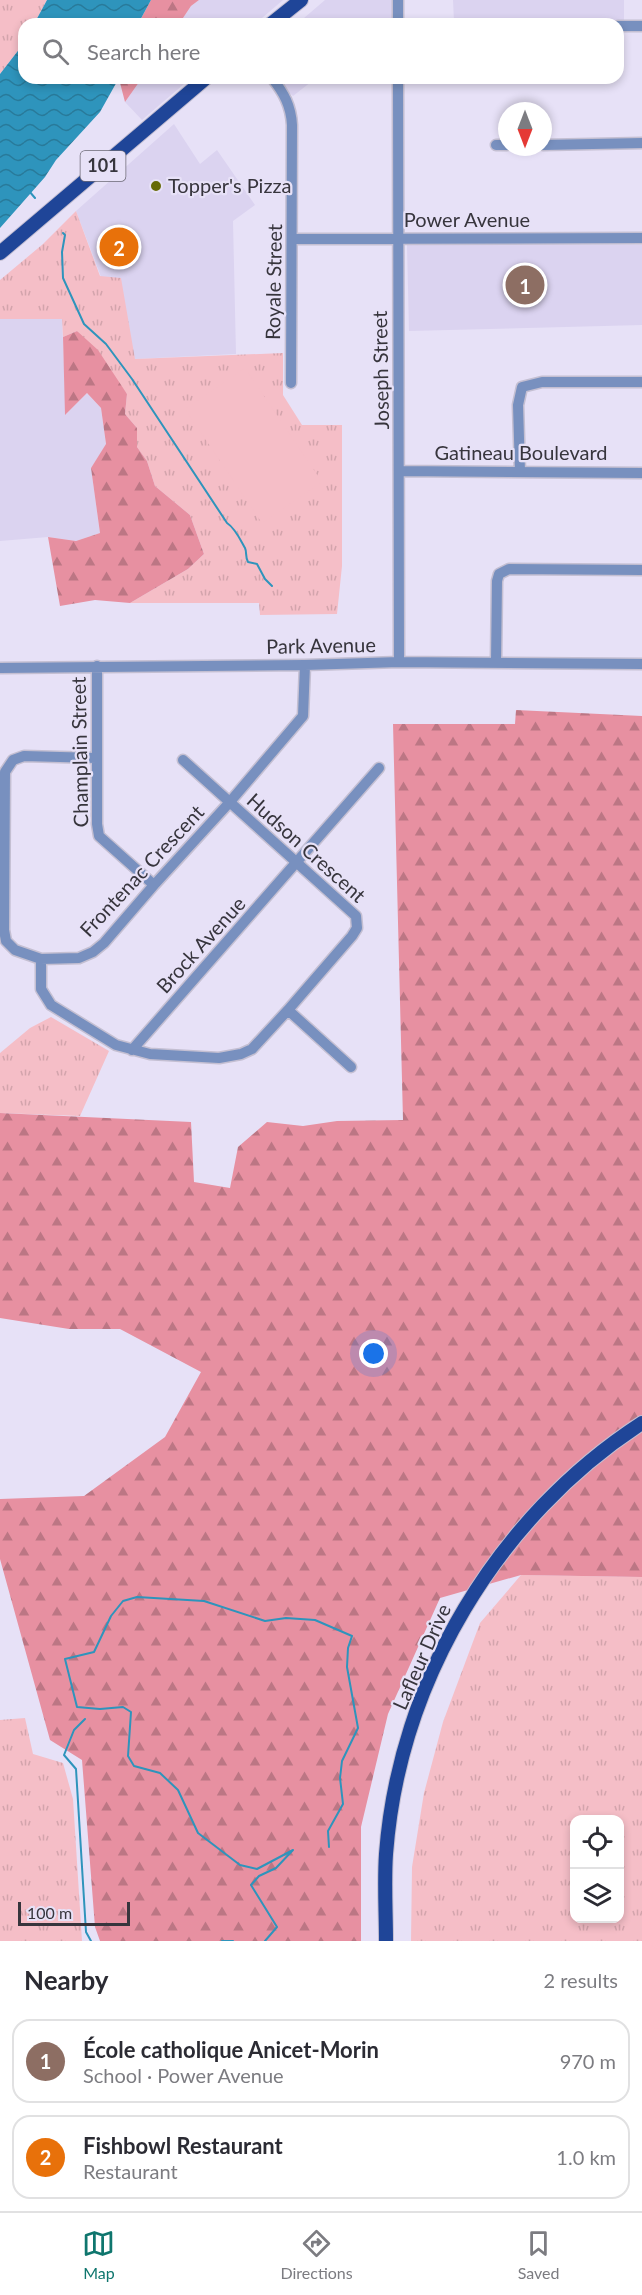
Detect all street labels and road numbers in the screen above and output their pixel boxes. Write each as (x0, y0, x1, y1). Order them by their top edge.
road number: 101 (80, 151, 126, 181)
street label: Power Avenue (404, 207, 530, 231)
street label: Royale Street (260, 224, 286, 340)
street label: Joseph Street (367, 310, 393, 430)
street label: Gatineau Boulevard (434, 440, 608, 464)
street label: Park Avenue (266, 632, 376, 658)
street label: Champlain Street (66, 677, 92, 827)
street label: Hudson Crescent (242, 788, 371, 907)
street label: Frontenac Crescent (74, 800, 208, 941)
street label: Brock Avenue (151, 891, 250, 997)
street label: Lafleur Drive (387, 1600, 455, 1713)

